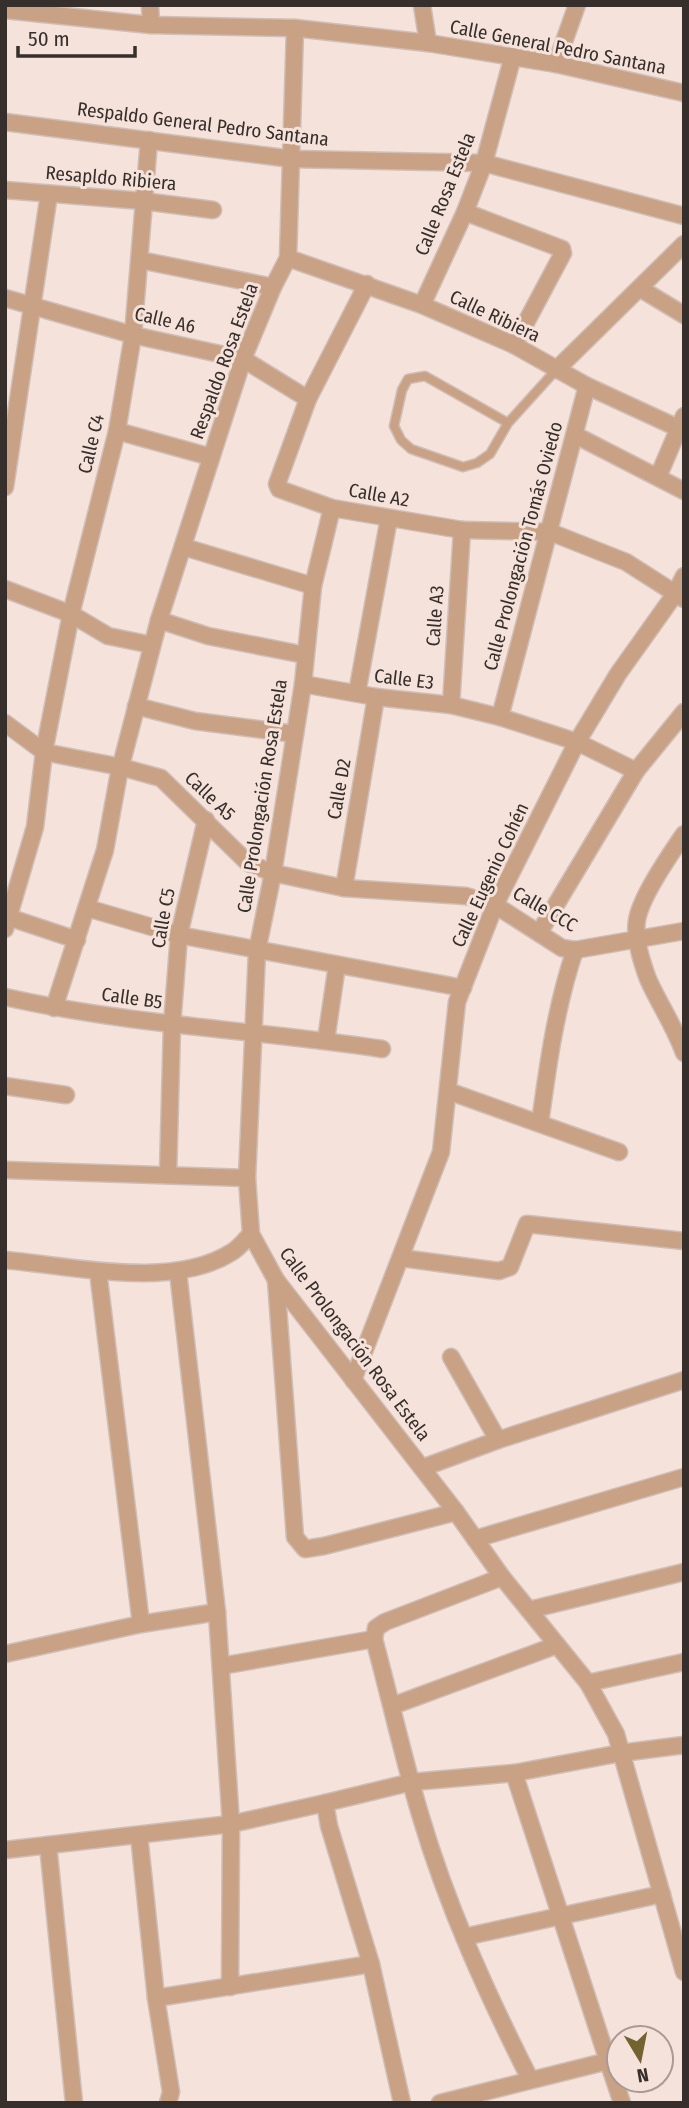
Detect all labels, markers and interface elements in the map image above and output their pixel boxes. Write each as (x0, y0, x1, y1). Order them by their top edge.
scale bar (18, 14, 135, 58)
street label: Calle General Pedro Santana (448, 15, 668, 79)
text: 50 m (28, 26, 70, 52)
street label: Respaldo General Pedro Santana (76, 97, 330, 151)
street label: Calle Rosa Estela (410, 129, 480, 259)
street label: Resapldo Ribiera (45, 161, 177, 195)
street label: Respaldo Rosa Estela (185, 280, 263, 442)
street label: Calle Ribiera (446, 285, 544, 347)
street label: Calle A6 (132, 302, 198, 338)
street label: Calle C4 (73, 412, 109, 476)
street label: Calle Prolongación Tomás Oviedo (479, 419, 567, 673)
street label: Calle A2 (347, 478, 411, 512)
street label: Calle A3 (421, 585, 449, 647)
street label: Calle E3 (373, 664, 435, 694)
street label: Calle Prolongación Rosa Estela (232, 677, 292, 915)
street label: Calle D2 (322, 757, 356, 821)
street label: Calle A5 (180, 767, 240, 825)
street label: Calle Eugenio Cohén (446, 799, 534, 951)
street label: Calle CCC (509, 881, 582, 937)
street label: Calle C5 (146, 886, 180, 950)
street label: Calle B5 (100, 982, 164, 1014)
street label: Calle Prolongación Rosa Estela (275, 1243, 435, 1445)
north arrow (605, 2024, 675, 2094)
text: N (635, 2063, 650, 2088)

